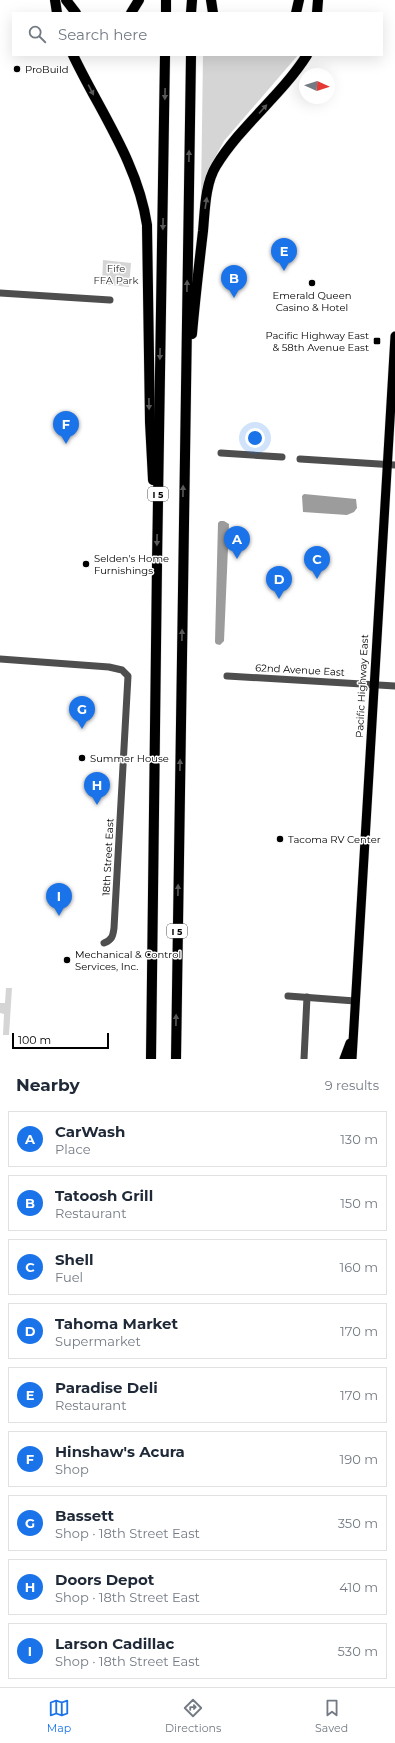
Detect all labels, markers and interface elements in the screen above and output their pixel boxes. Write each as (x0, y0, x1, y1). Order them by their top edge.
search box (12, 12, 383, 56)
icon: search (26, 23, 48, 45)
text: Search here (58, 25, 147, 44)
place label: ProBuild (25, 63, 69, 76)
marker: ProBuild (12, 64, 22, 74)
north arrow (299, 68, 335, 104)
one-way arrow (88, 84, 94, 96)
one-way arrow (162, 88, 168, 101)
one-way arrow (258, 104, 267, 114)
one-way arrow (186, 149, 192, 162)
one-way arrow (203, 197, 209, 209)
one-way arrow (159, 218, 166, 230)
pin: E (271, 238, 297, 271)
park label: Fife FFA Park (94, 262, 139, 287)
pin: B (221, 265, 247, 298)
marker: Emerald Queen Casino & Hotel (307, 278, 317, 288)
one-way arrow (183, 280, 190, 292)
place label: Emerald Queen Casino & Hotel (273, 289, 351, 314)
place label: Pacific Highway East & 58th Avenue East (265, 329, 369, 354)
marker: Pacific Highway East & 58th Avenue East (372, 336, 382, 346)
one-way arrow (157, 348, 163, 361)
one-way arrow (146, 398, 152, 411)
pin: F (53, 411, 79, 444)
your location (245, 428, 265, 448)
one-way arrow (180, 484, 186, 497)
road number: I 5 (148, 487, 168, 501)
pin: A (224, 526, 250, 559)
one-way arrow (154, 534, 160, 547)
pin: C (304, 546, 330, 579)
place label: Selden's Home Furnishings (94, 552, 169, 577)
marker: Selden's Home Furnishings (81, 559, 91, 569)
pin: D (266, 566, 292, 599)
one-way arrow (178, 629, 185, 641)
street label: Pacific Highway East (353, 634, 371, 738)
street label: 62nd Avenue East (255, 661, 345, 679)
pin: G (69, 696, 95, 729)
place label: Summer House (90, 752, 169, 765)
marker: Summer House (77, 753, 87, 763)
one-way arrow (177, 758, 183, 771)
pin: H (84, 772, 110, 805)
street label: 18th Street East (99, 818, 117, 896)
place label: Tacoma RV Center (288, 833, 381, 846)
marker: Tacoma RV Center (275, 834, 285, 844)
pin: I (46, 883, 72, 916)
one-way arrow (175, 883, 181, 896)
road number: I 5 (167, 924, 187, 938)
place label: Mechanical & Control Services, Inc. (75, 948, 181, 973)
marker: Mechanical & Control Services, Inc. (62, 955, 72, 965)
one-way arrow (173, 1013, 179, 1026)
scale bar (12, 1031, 109, 1050)
text: 100 m (18, 1033, 51, 1047)
text: Nearby (16, 1075, 80, 1095)
text: 9 results (325, 1077, 379, 1093)
text: CarWash (55, 1122, 125, 1141)
text: A (25, 1131, 35, 1147)
text: 130 m (340, 1131, 378, 1147)
text: Place (55, 1141, 91, 1157)
text: Tatoosh Grill (55, 1186, 153, 1205)
text: B (25, 1195, 35, 1211)
text: 150 m (340, 1195, 378, 1211)
text: Restaurant (55, 1205, 126, 1221)
text: Shell (55, 1250, 94, 1269)
text: C (25, 1259, 35, 1275)
text: 160 m (340, 1259, 378, 1275)
text: Fuel (55, 1269, 83, 1285)
text: Tahoma Market (55, 1314, 178, 1333)
text: D (25, 1323, 35, 1339)
text: 170 m (340, 1323, 378, 1339)
text: Supermarket (55, 1333, 141, 1349)
text: Paradise Deli (55, 1378, 158, 1397)
text: E (26, 1387, 34, 1403)
text: 170 m (340, 1387, 378, 1403)
text: Restaurant (55, 1397, 126, 1413)
text: Hinshaw's Acura (55, 1442, 185, 1461)
text: F (26, 1451, 34, 1467)
text: 190 m (340, 1451, 378, 1467)
text: Shop (55, 1461, 89, 1477)
text: Bassett (55, 1506, 114, 1525)
text: G (25, 1515, 35, 1531)
text: 350 m (338, 1515, 378, 1531)
text: Shop · 18th Street East (55, 1525, 200, 1541)
text: Doors Depot (55, 1570, 154, 1589)
text: H (25, 1579, 35, 1595)
text: 410 m (339, 1579, 378, 1595)
text: Shop · 18th Street East (55, 1589, 200, 1605)
text: Larson Cadillac (55, 1634, 174, 1653)
text: I (28, 1643, 32, 1659)
text: 530 m (338, 1643, 378, 1659)
text: Shop · 18th Street East (55, 1653, 200, 1669)
tab: Map (47, 1697, 71, 1735)
tab: Directions (165, 1697, 221, 1735)
tab: Saved (315, 1697, 348, 1735)

